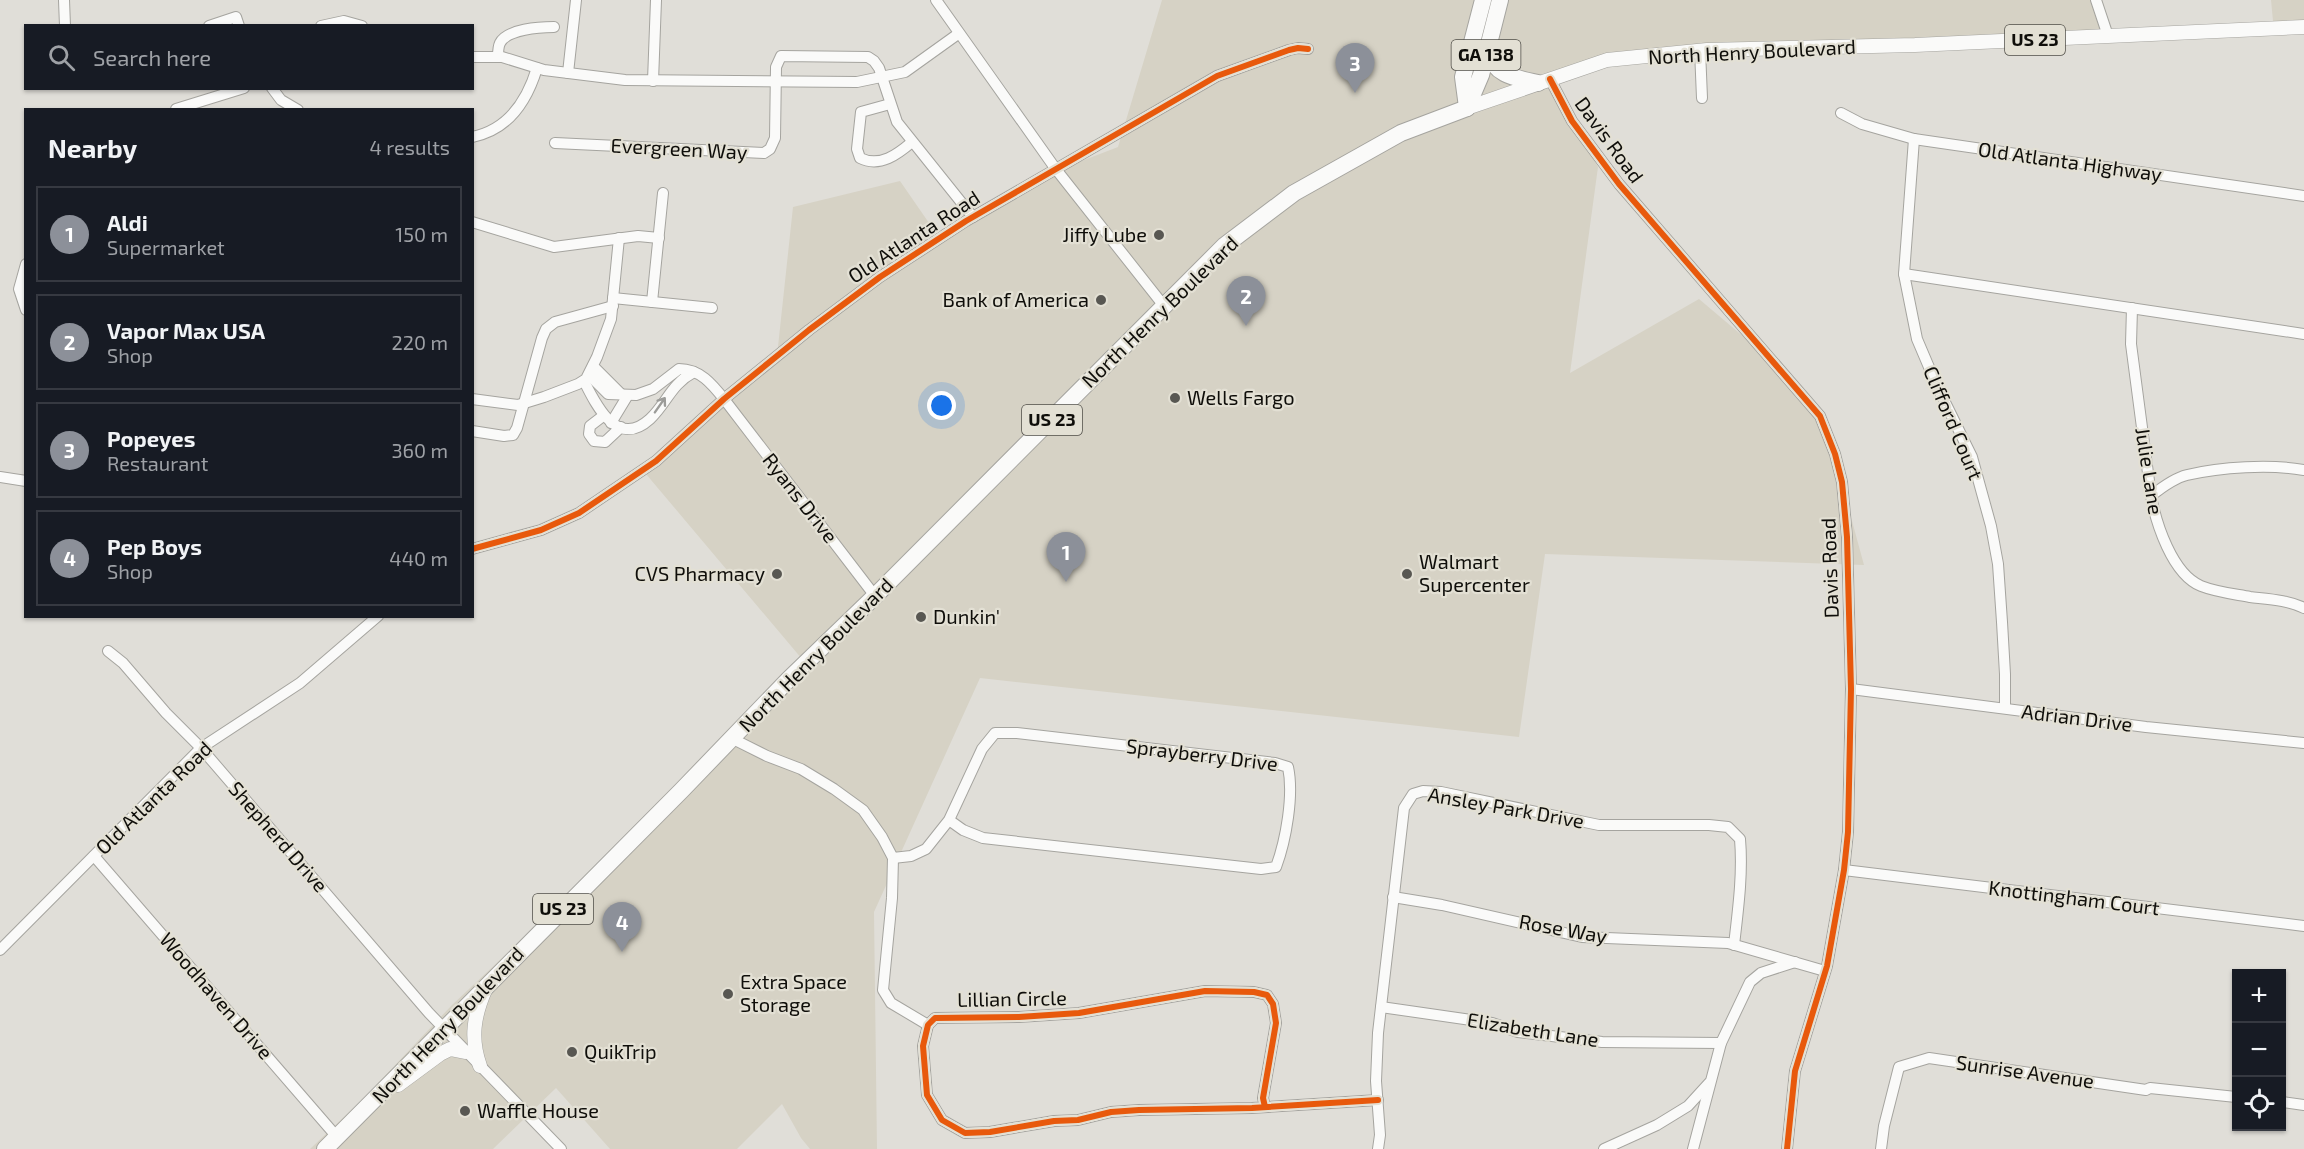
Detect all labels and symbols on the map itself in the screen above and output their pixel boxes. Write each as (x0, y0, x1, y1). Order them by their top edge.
road number: US 23 (2005, 25, 2065, 55)
street label: North Henry Boulevard (1647, 34, 1856, 68)
road number: GA 138 (1452, 40, 1520, 70)
pin: 3 (1336, 44, 1374, 93)
street label: Davis Road (1571, 92, 1649, 187)
street label: Evergreen Way (610, 132, 748, 164)
street label: Old Atlanta Highway (1977, 136, 2164, 186)
street label: Old Atlanta Road (843, 185, 984, 288)
place label: Jiffy Lube (1063, 222, 1147, 246)
marker: Jiffy Lube (1152, 228, 1166, 242)
street label: North Henry Boulevard (1076, 230, 1242, 392)
pin: 2 (1226, 276, 1266, 326)
place label: Bank of America (943, 287, 1089, 311)
marker: Bank of America (1094, 293, 1108, 307)
street label: Clifford Court (1919, 362, 1989, 483)
place label: Wells Fargo (1187, 385, 1295, 409)
your location (927, 391, 956, 420)
marker: Wells Fargo (1168, 391, 1182, 405)
one-way arrow (654, 398, 666, 414)
road number: US 23 (1022, 405, 1082, 435)
street label: Julie Lane (2131, 426, 2169, 516)
street label: Ryans Drive (758, 448, 843, 547)
street label: Davis Road (1815, 517, 1843, 619)
pin: 1 (1046, 532, 1086, 582)
place label: Walmart Supercenter (1419, 549, 1530, 596)
place label: CVS Pharmacy (634, 561, 765, 585)
marker: CVS Pharmacy (770, 567, 784, 581)
marker: Walmart Supercenter (1400, 567, 1414, 581)
street label: North Henry Boulevard (733, 572, 897, 736)
place label: Dunkin' (933, 604, 1000, 628)
marker: Dunkin' (914, 610, 928, 624)
street label: Adrian Drive (2020, 698, 2134, 736)
street label: Sprayberry Drive (1125, 733, 1279, 775)
street label: Old Atlanta Road (90, 736, 216, 859)
street label: Shepherd Drive (224, 776, 333, 897)
street label: Ansley Park Drive (1426, 781, 1586, 833)
street label: Knottingham Court (1987, 875, 2161, 919)
road number: US 23 (533, 894, 593, 924)
pin: 4 (602, 902, 642, 952)
street label: Rose Way (1517, 908, 1609, 948)
street label: Woodhaven Drive (155, 927, 278, 1064)
street label: North Henry Boulevard (366, 941, 528, 1107)
place label: Extra Space Storage (740, 969, 847, 1016)
street label: Lillian Circle (957, 985, 1067, 1011)
marker: Extra Space Storage (721, 987, 735, 1001)
street label: Elizabeth Lane (1466, 1007, 1601, 1051)
place label: QuikTrip (584, 1039, 657, 1063)
marker: QuikTrip (565, 1045, 579, 1059)
street label: Sunrise Avenue (1955, 1049, 2096, 1093)
place label: Waffle House (477, 1098, 599, 1122)
marker: Waffle House (458, 1104, 472, 1118)

